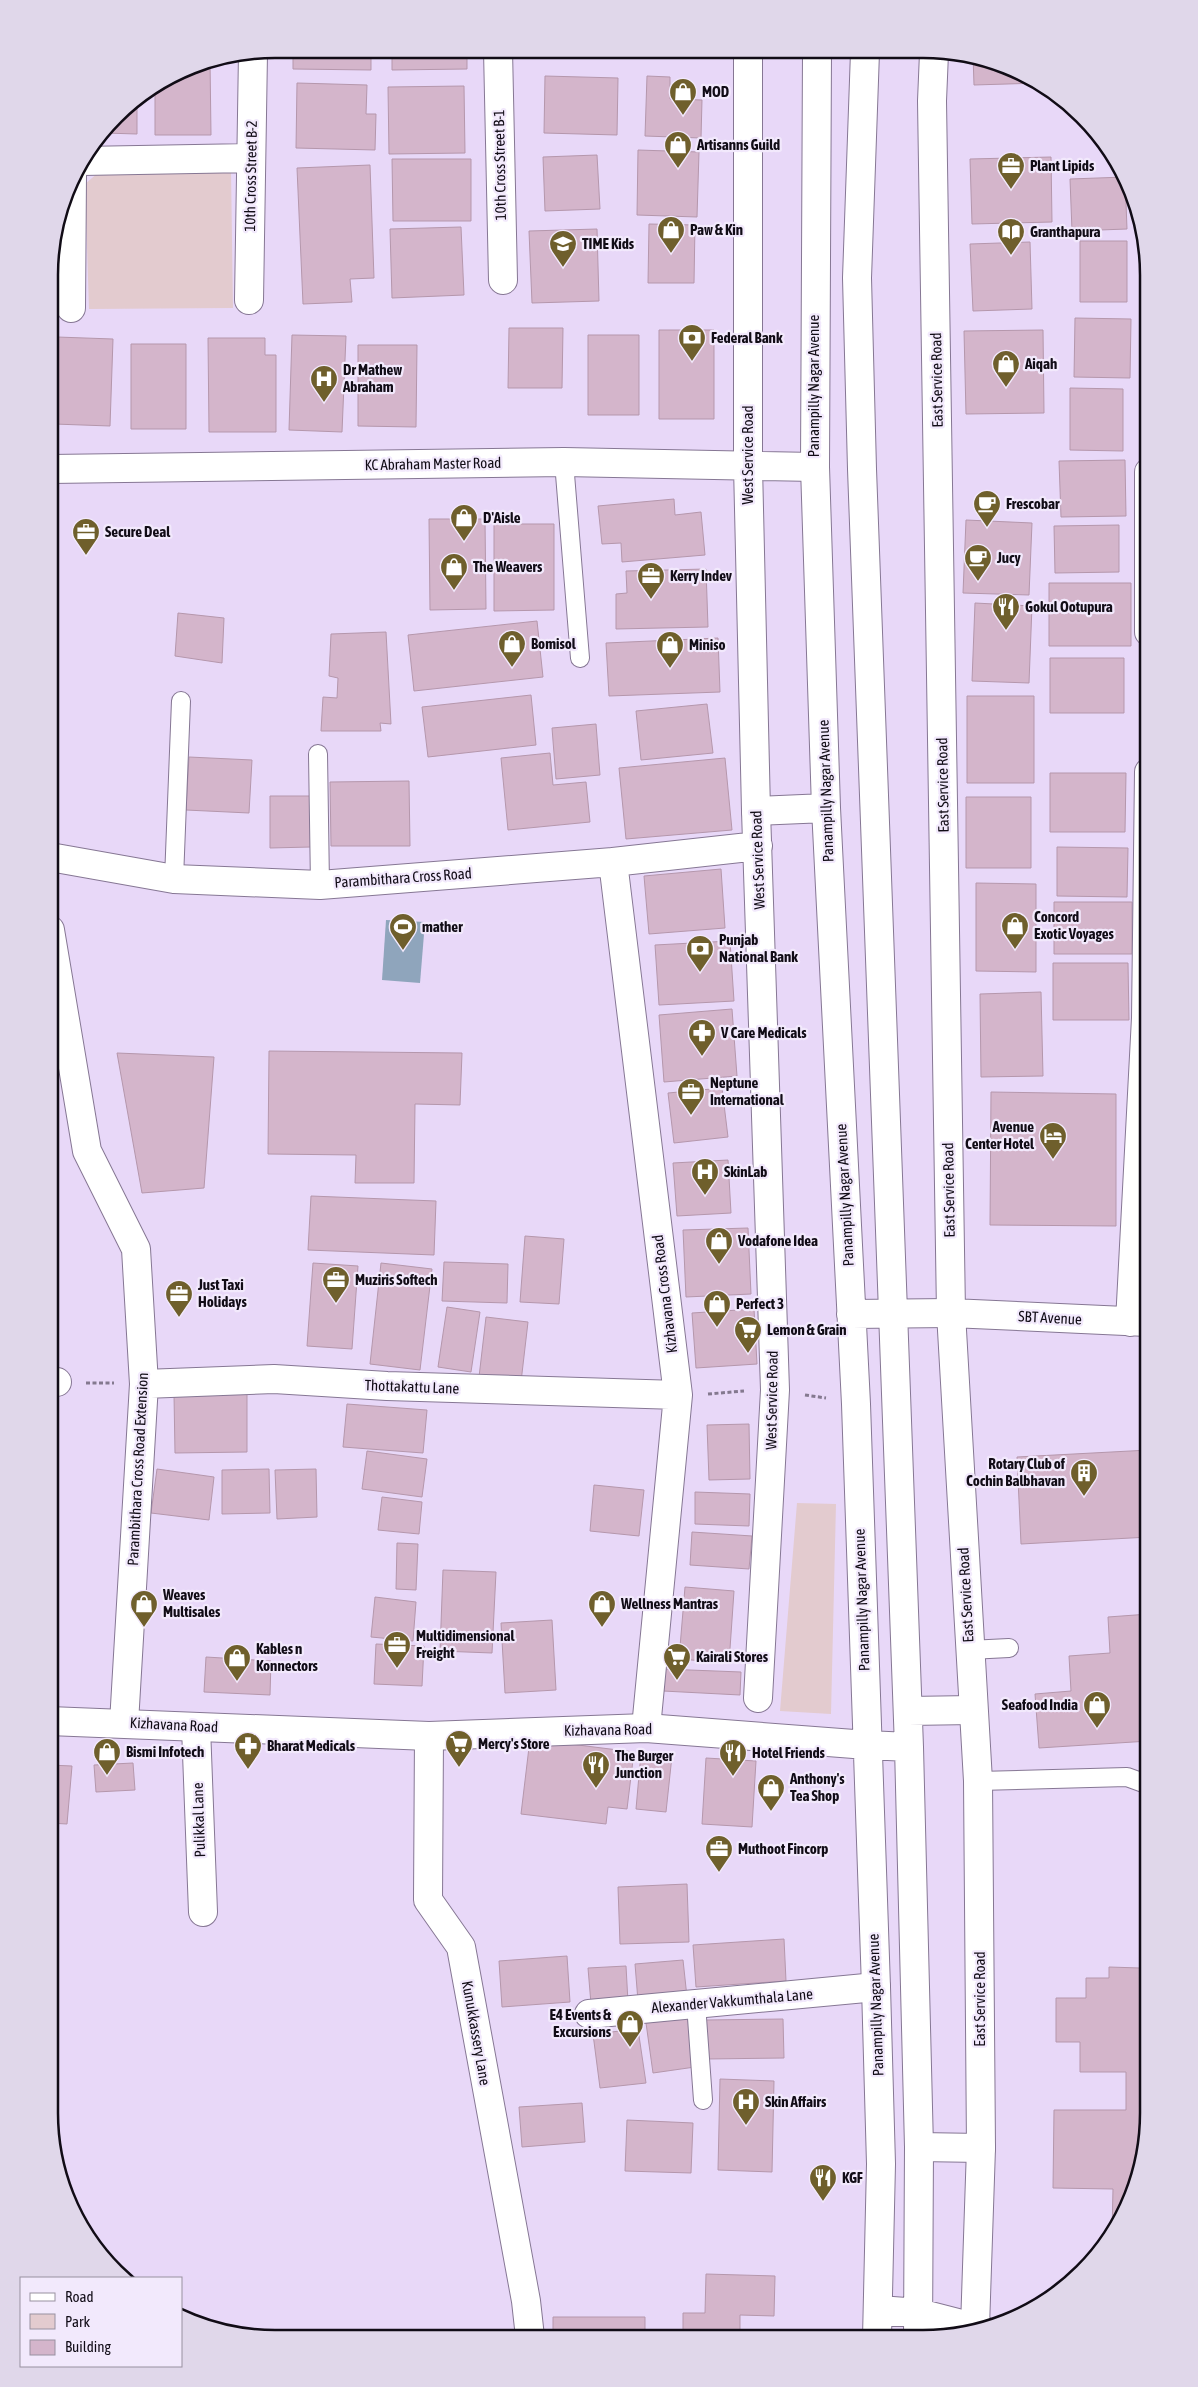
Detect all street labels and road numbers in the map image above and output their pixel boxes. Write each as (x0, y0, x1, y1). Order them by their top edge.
street label: 10th Cross Street B-1 (490, 109, 509, 221)
street label: 10th Cross Street B-2 (241, 120, 260, 232)
street label: Panampilly Nagar Avenue (805, 315, 822, 457)
street label: East Service Road (927, 332, 946, 428)
street label: West Service Road (739, 405, 756, 505)
street label: KC Abraham Master Road (364, 454, 502, 473)
street label: Panampilly Nagar Avenue (815, 719, 836, 863)
street label: East Service Road (933, 737, 952, 833)
street label: West Service Road (747, 810, 768, 910)
street label: Parambithara Cross Road (334, 864, 472, 891)
street label: Panampilly Nagar Avenue (832, 1123, 857, 1267)
street label: East Service Road (939, 1142, 958, 1238)
street label: Kizhavana Cross Road (649, 1234, 680, 1354)
street label: SBT Avenue (1018, 1307, 1082, 1328)
street label: West Service Road (762, 1350, 781, 1450)
street label: Parambithara Cross Road Extension (124, 1372, 151, 1566)
street label: Thottakattu Lane (364, 1376, 460, 1397)
street label: Panampilly Nagar Avenue (851, 1528, 872, 1672)
street label: East Service Road (955, 1547, 976, 1643)
street label: Kizhavana Road (129, 1714, 219, 1735)
street label: Kizhavana Road (564, 1720, 652, 1739)
street label: Pulikkal Lane (189, 1782, 208, 1858)
street label: Panampilly Nagar Avenue (865, 1933, 886, 2077)
street label: East Service Road (971, 1951, 988, 2047)
street label: Kunukkassery Lane (459, 1979, 494, 2087)
street label: Alexander Vakkumthala Lane (650, 1985, 814, 2016)

